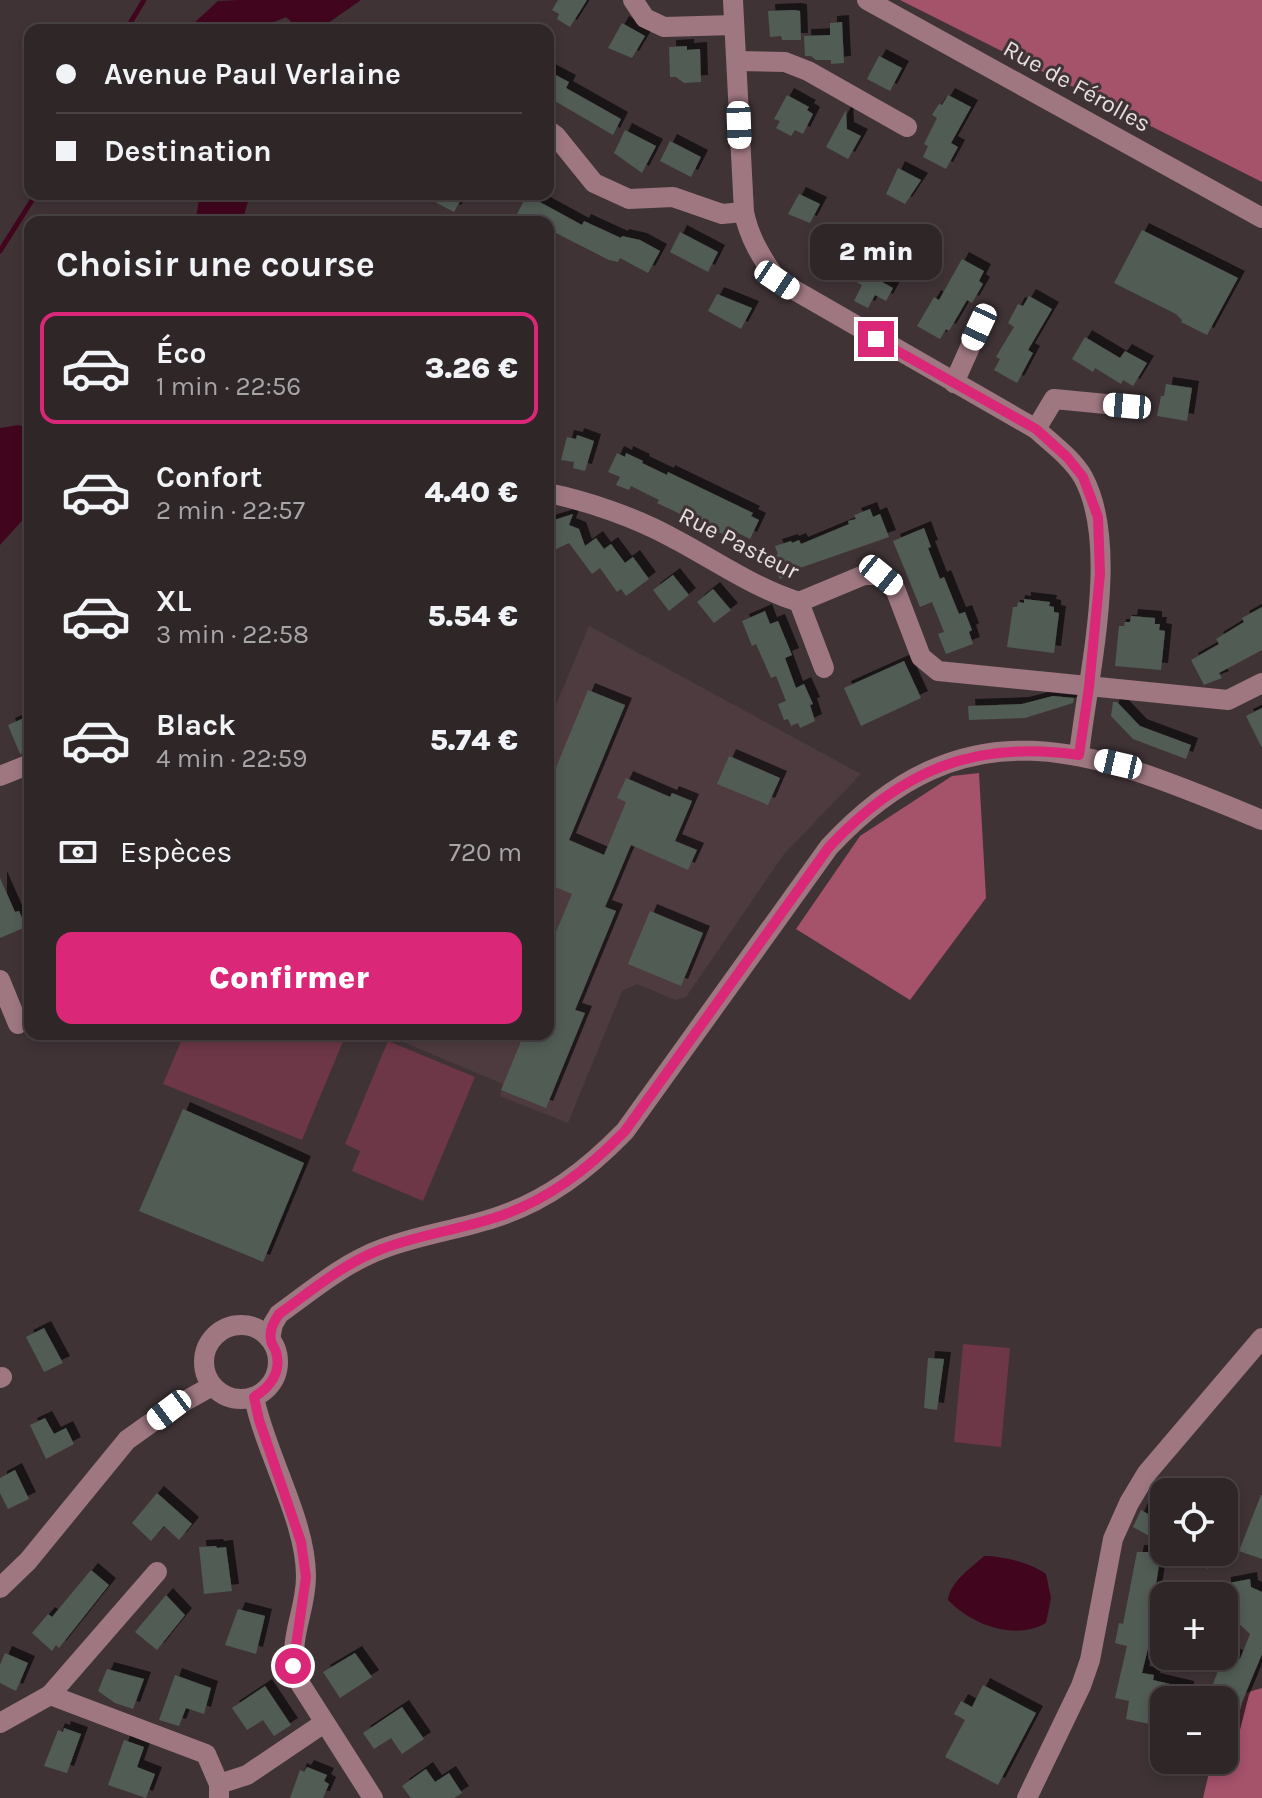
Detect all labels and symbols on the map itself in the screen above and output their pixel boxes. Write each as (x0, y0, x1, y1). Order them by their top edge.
street label: Rue de Férolles (999, 34, 1155, 138)
car (726, 101, 752, 149)
callout: 2 min (810, 223, 942, 279)
car (750, 257, 804, 303)
car (958, 300, 1000, 354)
route end (858, 321, 894, 357)
car (1102, 392, 1152, 420)
street label: Rue Pasteur (674, 501, 804, 585)
car (855, 551, 907, 599)
car (1092, 747, 1144, 781)
car (143, 1386, 195, 1434)
route start (275, 1648, 311, 1684)

